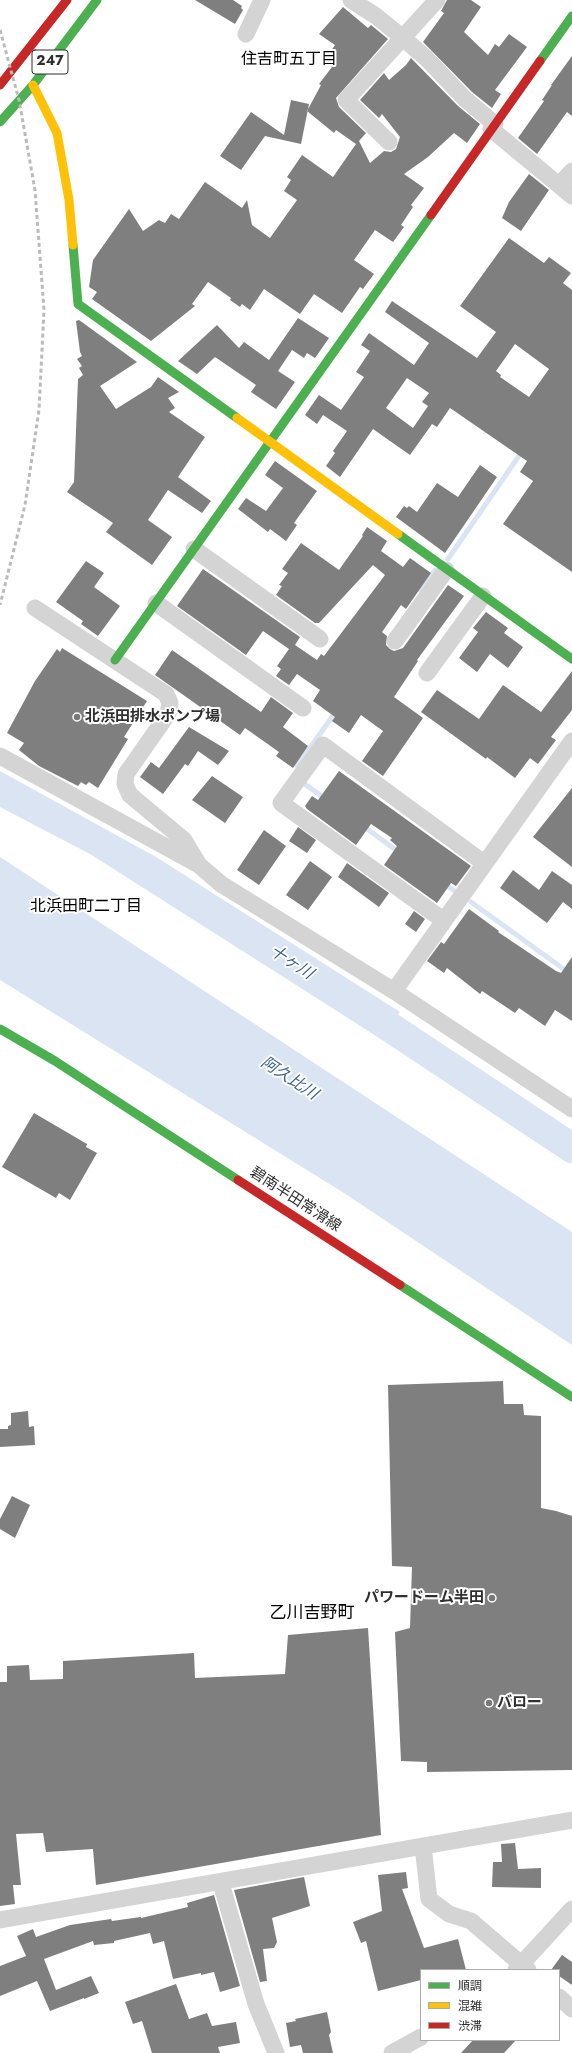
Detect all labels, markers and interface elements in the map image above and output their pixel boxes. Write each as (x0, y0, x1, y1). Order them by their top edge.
road number: 247 (32, 50, 68, 74)
district label: 住吉町五丁目 (241, 50, 337, 70)
place label: 北浜田排水ポンプ場 (85, 708, 220, 726)
marker: 北浜田排水ポンプ場 (72, 712, 82, 722)
district label: 北浜田町二丁目 (30, 897, 142, 917)
water label: 十ヶ川 (266, 942, 316, 984)
water label: 阿久比川 (257, 1054, 321, 1104)
street label: 碧南半田常滑線 (246, 1164, 344, 1236)
place label: パワードーム半田 (364, 1589, 484, 1607)
marker: パワードーム半田 (487, 1593, 497, 1603)
district label: 乙川吉野町 (270, 1604, 354, 1624)
place label: バロー (497, 1694, 542, 1712)
marker: バロー (484, 1698, 494, 1708)
legend (420, 1969, 560, 2041)
text: 順調 (458, 1977, 482, 1995)
text: 混雑 (458, 1997, 482, 2015)
text: 渋滞 (458, 2017, 482, 2035)

